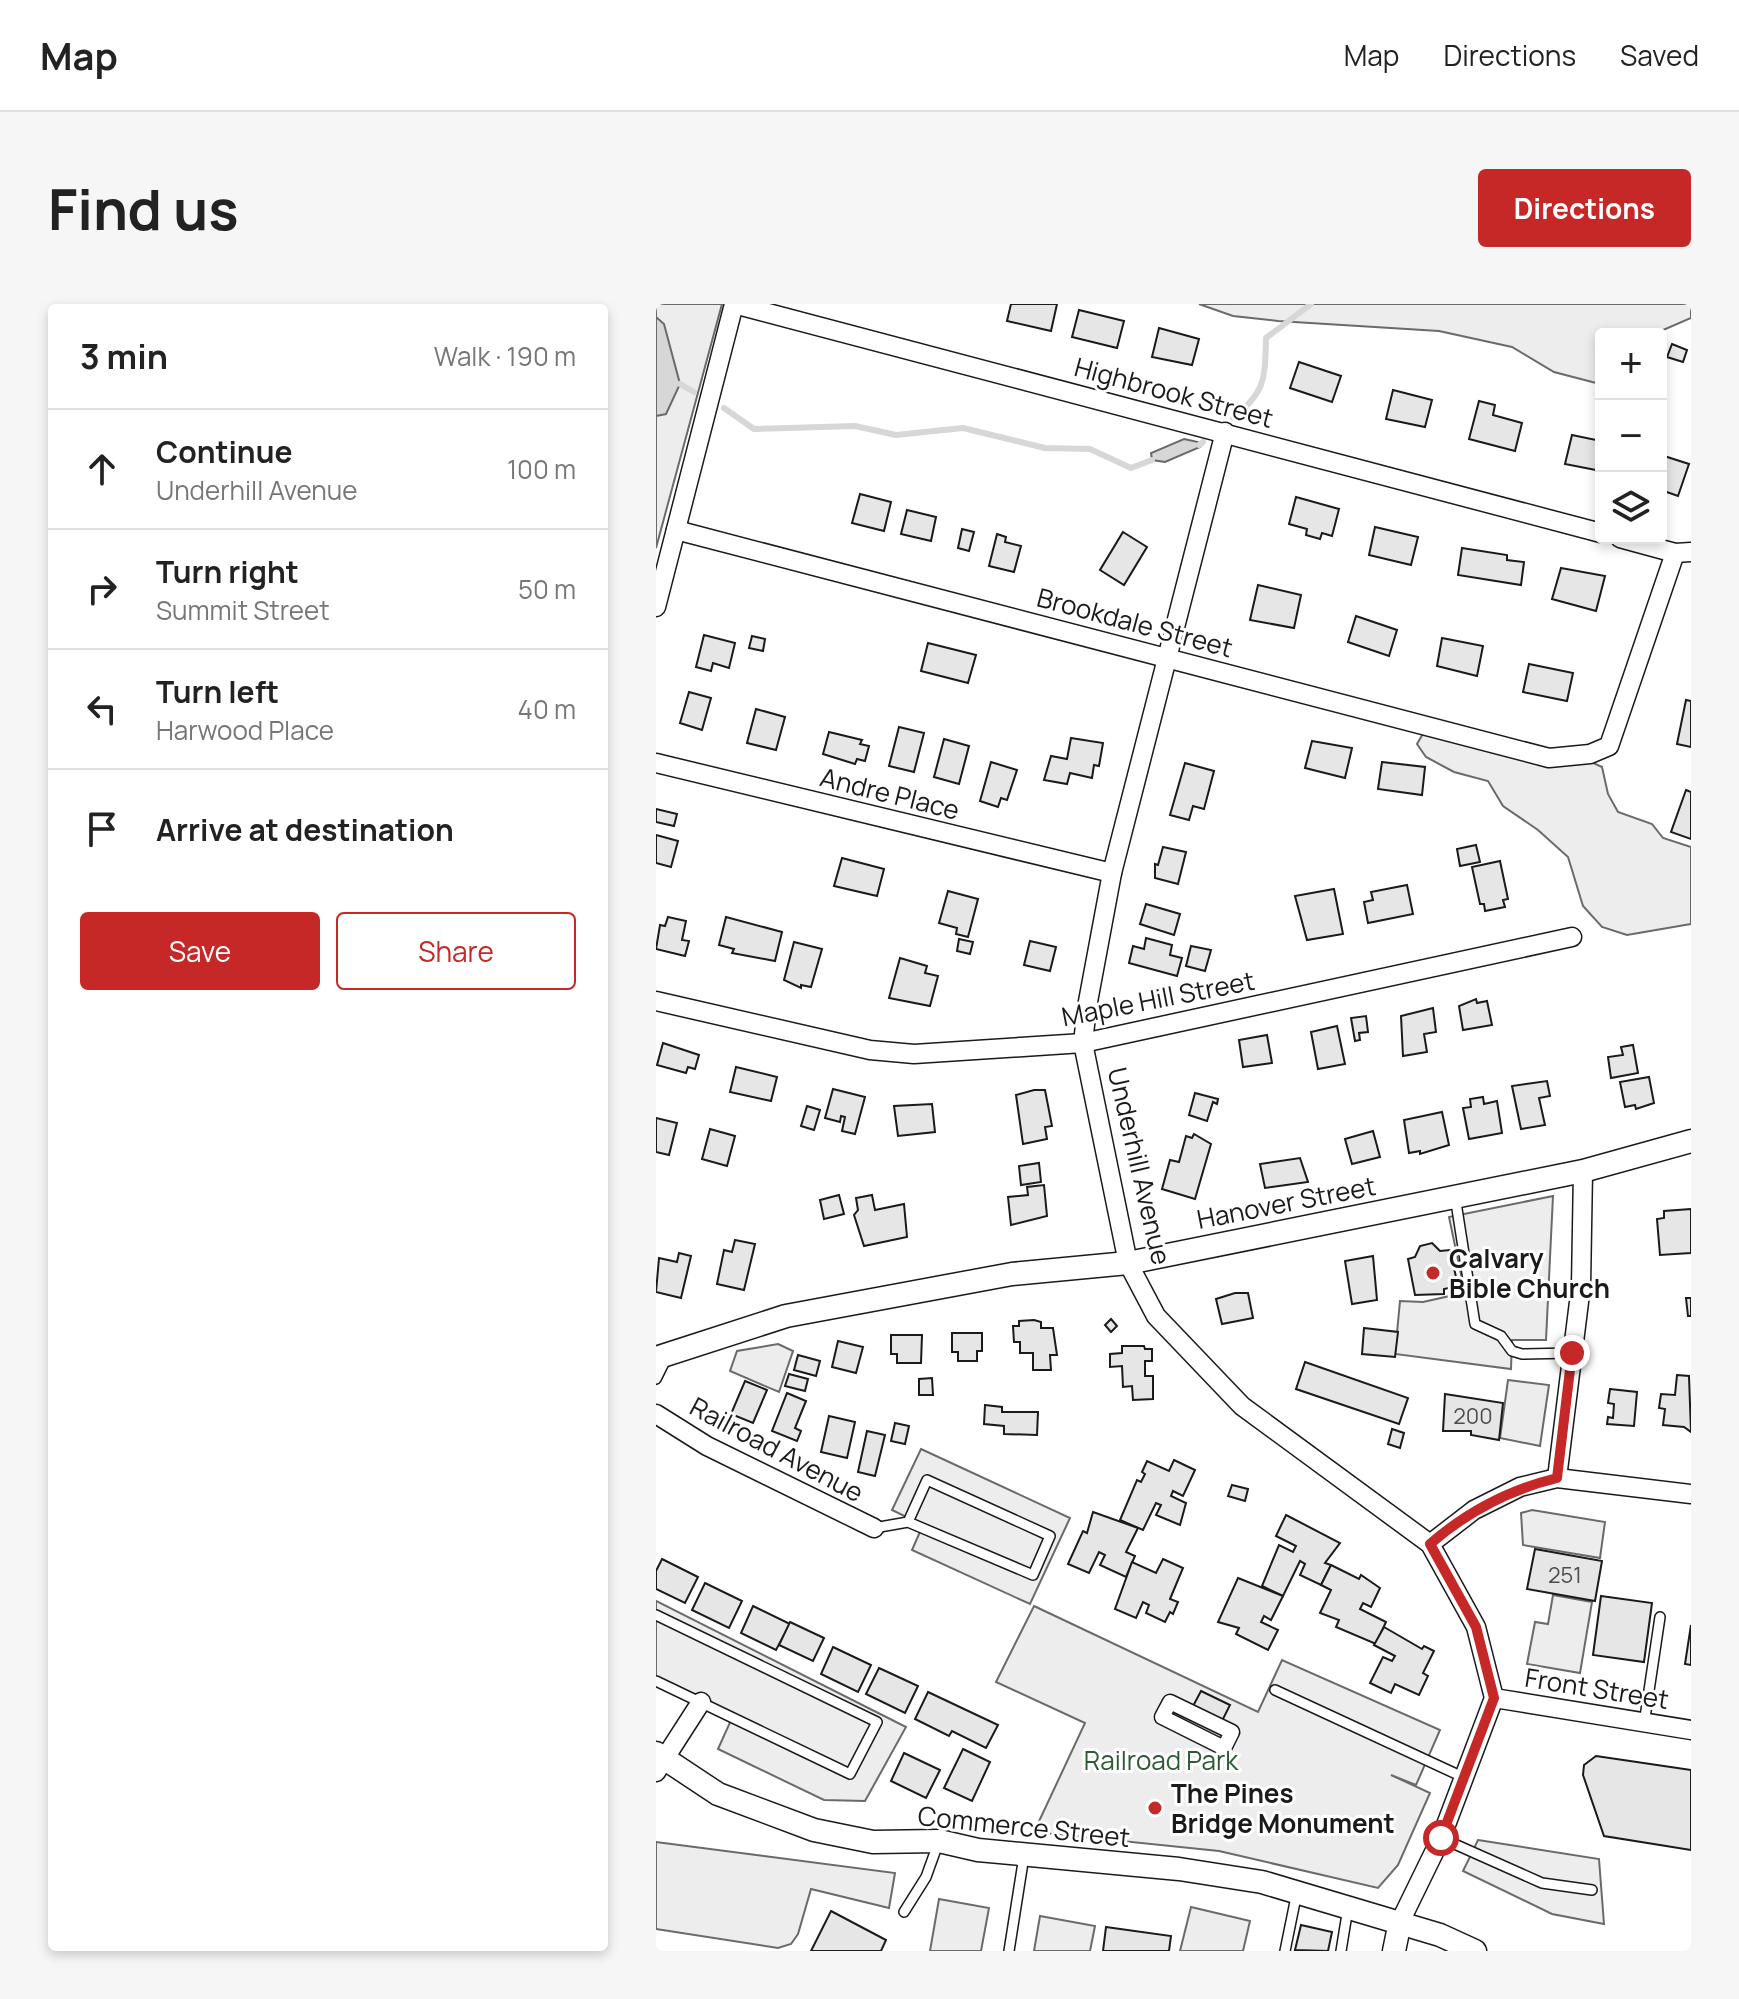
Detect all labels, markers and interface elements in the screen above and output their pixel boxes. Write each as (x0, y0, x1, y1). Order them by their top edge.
text: Map (40, 29, 118, 81)
text: Map (1344, 36, 1399, 74)
text: Directions (1443, 36, 1576, 74)
text: Saved (1620, 36, 1699, 74)
button: Directions (1478, 169, 1691, 247)
text: Find us (48, 170, 239, 247)
map controls (1595, 328, 1667, 544)
button: + (1595, 328, 1667, 400)
text: 3 min (80, 333, 168, 379)
text: Walk · 190 m (434, 338, 576, 374)
street label: Highbrook Street (1071, 348, 1277, 436)
button: − (1595, 400, 1667, 472)
text: Continue (156, 431, 292, 472)
icon: ahead (80, 447, 124, 491)
text: 100 m (507, 451, 576, 487)
text: Underhill Avenue (156, 472, 357, 508)
button: layers (1595, 472, 1667, 544)
text: Turn right (156, 551, 299, 592)
icon: right (80, 567, 124, 611)
text: 50 m (518, 571, 576, 607)
street label: Brookdale Street (1033, 579, 1237, 665)
text: Summit Street (156, 592, 330, 628)
text: Turn left (156, 671, 279, 712)
icon: left (80, 687, 124, 731)
text: 40 m (518, 691, 576, 727)
text: Harwood Place (156, 712, 334, 748)
street label: Andre Place (817, 758, 963, 828)
icon: arrive (80, 807, 124, 851)
text: Arrive at destination (156, 809, 454, 850)
button: Save (80, 912, 320, 990)
button: Share (336, 912, 576, 990)
street label: Maple Hill Street (1058, 962, 1258, 1034)
street label: Underhill Avenue (1100, 1064, 1180, 1268)
street label: Hanover Street (1194, 1167, 1378, 1237)
place label: Calvary Bible Church (1449, 1240, 1610, 1306)
marker: Calvary Bible Church (1424, 1264, 1442, 1282)
route end (1554, 1335, 1590, 1371)
street label: Railroad Avenue (684, 1388, 870, 1510)
house number: 200 (1453, 1401, 1493, 1431)
house number: 251 (1548, 1560, 1582, 1590)
street label: Front Street (1523, 1659, 1671, 1717)
park label: Railroad Park (1084, 1742, 1239, 1778)
place label: The Pines Bridge Monument (1171, 1775, 1395, 1841)
street label: Commerce Street (916, 1797, 1132, 1855)
marker: The Pines Bridge Monument (1146, 1799, 1164, 1817)
route start (1423, 1820, 1459, 1856)

